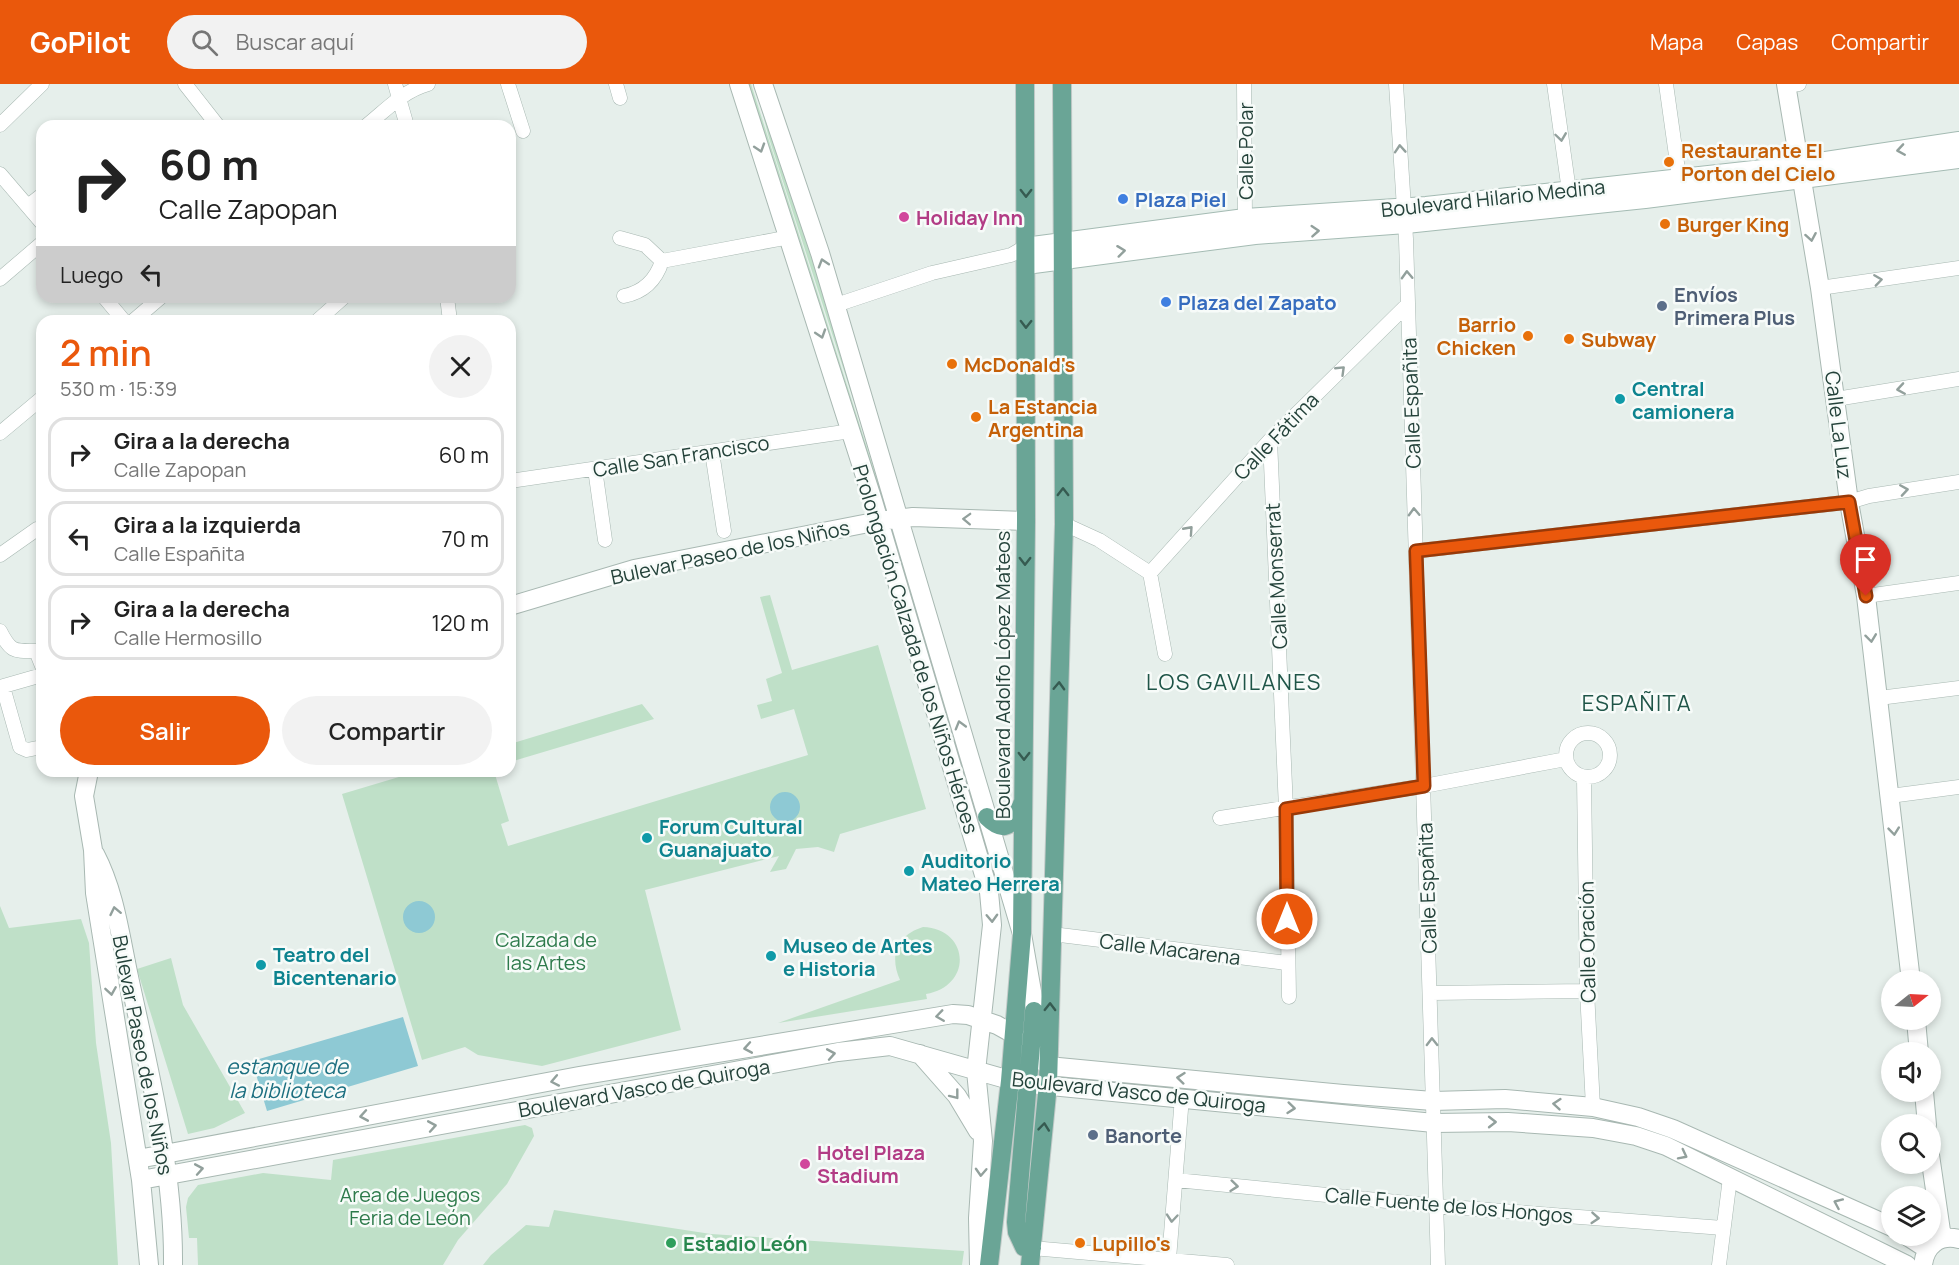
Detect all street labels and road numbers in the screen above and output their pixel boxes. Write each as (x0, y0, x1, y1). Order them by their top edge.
street label: Calle Polar (1232, 102, 1259, 200)
street label: Boulevard Hilario Medina (1380, 173, 1606, 223)
street label: Calle Españita (1395, 337, 1427, 469)
street label: Calle La Luz (1819, 370, 1859, 480)
street label: Calle Fátima (1227, 386, 1325, 486)
street label: Calle San Francisco (591, 429, 771, 483)
street label: Prolongación Calzada de los Niños Héroes (847, 461, 985, 837)
street label: Calle Monserrat (1259, 502, 1293, 650)
street label: Bulevar Paseo de los Niños (608, 513, 852, 591)
street label: Boulevard Adolfo López Mateos (989, 531, 1016, 819)
street label: Calle Españita (1411, 822, 1443, 954)
street label: Calle Oración (1572, 881, 1602, 1003)
street label: Calle Macarena (1098, 927, 1242, 971)
street label: Bulevar Paseo de los Niños (107, 933, 179, 1177)
street label: Boulevard Vasco de Quiroga (516, 1053, 772, 1123)
street label: Boulevard Vasco de Quiroga (1011, 1065, 1267, 1119)
street label: Calle Fuente de los Hongos (1324, 1181, 1574, 1229)

